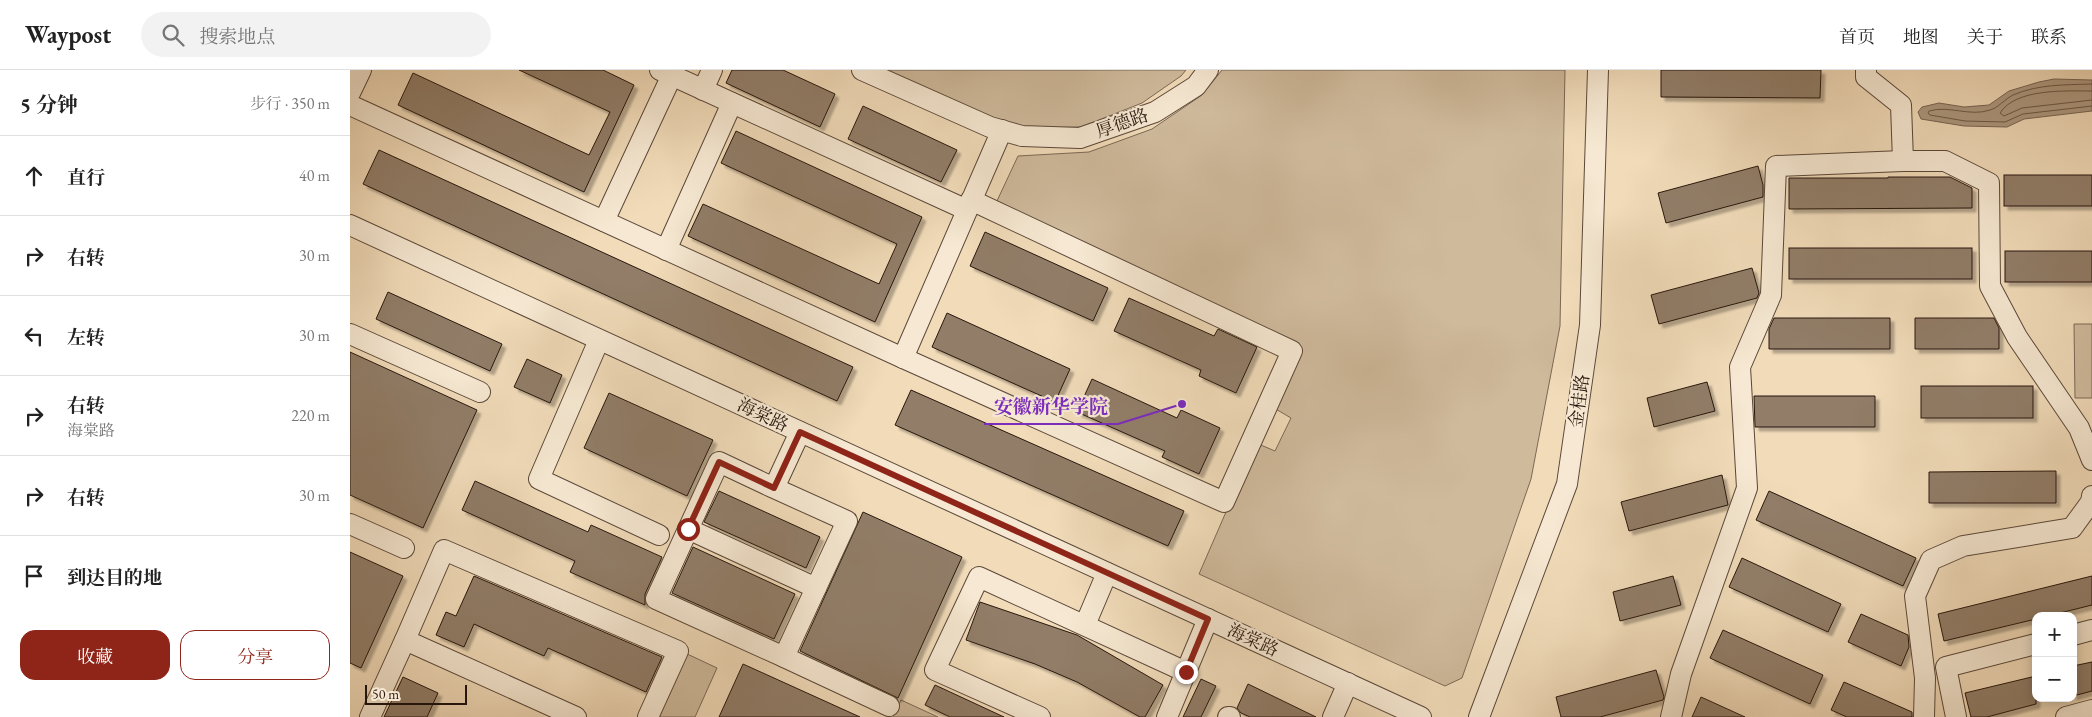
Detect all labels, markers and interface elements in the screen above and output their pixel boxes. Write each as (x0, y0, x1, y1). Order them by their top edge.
search box (141, 12, 491, 57)
text: Waypost (25, 19, 111, 50)
icon: search (159, 21, 187, 49)
text: 搜索地点 (199, 24, 275, 49)
text: 首页 (1839, 25, 1875, 48)
text: 地图 (1903, 25, 1939, 48)
text: 关于 (1967, 25, 2003, 48)
text: 联系 (2031, 25, 2067, 48)
text: 5 分钟 (20, 91, 78, 118)
text: 步行 · 350 m (250, 93, 330, 114)
street label: 厚德路 (1093, 103, 1151, 142)
icon: ahead (20, 162, 48, 190)
text: 直行 (67, 165, 105, 190)
text: 40 m (299, 165, 330, 186)
icon: right (20, 242, 48, 270)
text: 右转 (67, 245, 105, 270)
text: 30 m (299, 245, 330, 266)
icon: left (20, 322, 48, 350)
text: 左转 (67, 325, 105, 350)
text: 30 m (299, 325, 330, 346)
street label: 金桂路 (1563, 373, 1594, 429)
callout: 安徽新华学院 (984, 390, 1118, 424)
text: 右转 (67, 393, 105, 418)
street label: 海棠路 (734, 393, 793, 436)
text: 安徽新华学院 (994, 394, 1108, 419)
icon: right (20, 402, 48, 430)
text: 220 m (291, 405, 330, 426)
text: 海棠路 (67, 420, 115, 441)
icon: right (20, 482, 48, 510)
text: 右转 (67, 485, 105, 510)
text: 30 m (299, 485, 330, 506)
route start (677, 518, 700, 541)
icon: arrive (20, 562, 48, 590)
text: 到达目的地 (67, 565, 162, 590)
map controls (2032, 612, 2077, 702)
button: + (2032, 612, 2077, 657)
street label: 海棠路 (1224, 618, 1283, 661)
button: 收藏 (20, 630, 170, 680)
button: 分享 (180, 630, 330, 680)
button: − (2032, 657, 2077, 702)
route end (1175, 661, 1198, 684)
scale bar (365, 682, 468, 705)
text: 50 m (372, 685, 399, 703)

